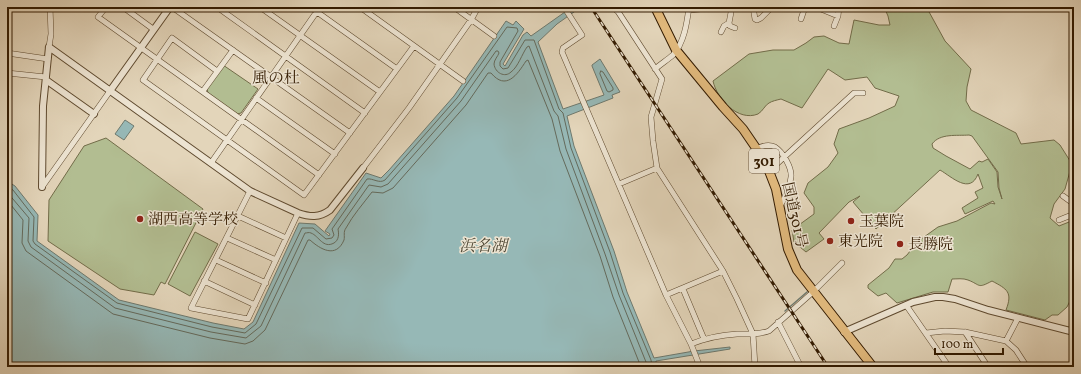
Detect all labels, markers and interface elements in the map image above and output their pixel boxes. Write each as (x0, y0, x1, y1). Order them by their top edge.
district label: 風の杜 (252, 68, 300, 90)
road number: 301 (749, 149, 779, 173)
street label: 国道301号 (776, 180, 811, 250)
place label: 湖西高等学校 (148, 210, 238, 231)
place label: 玉葉院 (859, 212, 904, 233)
marker: 湖西高等学校 (135, 214, 145, 224)
marker: 玉葉院 (846, 216, 856, 226)
place label: 東光院 (838, 232, 883, 253)
place label: 長勝院 (908, 235, 953, 256)
water label: 浜名湖 (459, 236, 510, 258)
marker: 東光院 (825, 236, 835, 246)
marker: 長勝院 (895, 239, 905, 249)
scale bar (935, 330, 1003, 356)
text: 100 m (941, 337, 974, 353)

